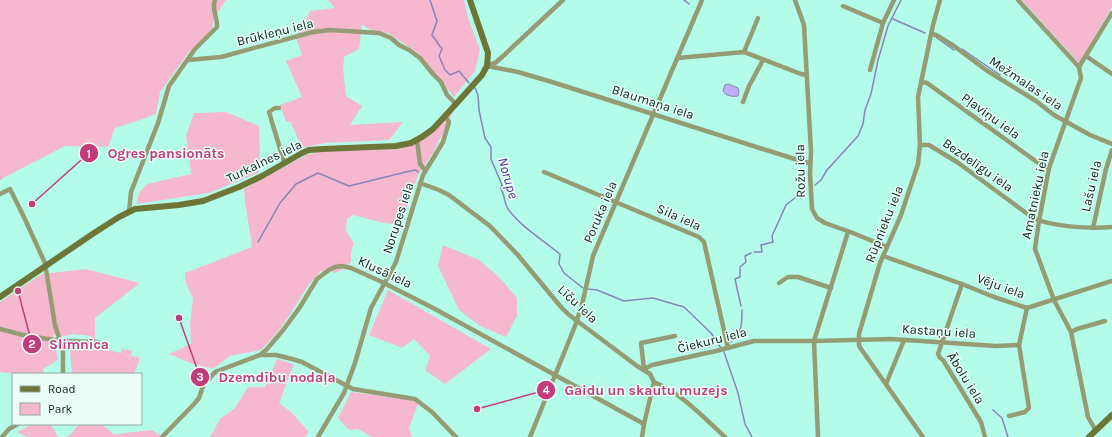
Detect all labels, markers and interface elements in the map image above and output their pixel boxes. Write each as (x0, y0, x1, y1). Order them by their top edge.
street label: Brūkleņu iela (235, 15, 315, 50)
street label: Mežmalas iela (986, 53, 1066, 113)
street label: Blaumaņa iela (610, 82, 696, 123)
street label: Pļaviņu iela (958, 90, 1023, 143)
street label: Bezdelīgu iela (940, 135, 1016, 195)
street label: Turkalnes iela (224, 136, 304, 186)
callout: Ogres pansionāts (79, 140, 232, 166)
street label: Rožu iela (792, 144, 808, 198)
text: Ogres pansionāts (108, 145, 224, 162)
text: 1 (87, 147, 91, 161)
street label: Amatnieku iela (1018, 150, 1052, 240)
water label: Norupe (494, 156, 522, 201)
street label: Lašu iela (1078, 159, 1104, 213)
street label: Poruka iela (580, 179, 620, 245)
street label: Norupes iela (379, 180, 417, 256)
street label: Rūpnieku iela (862, 183, 906, 265)
street label: Sila iela (654, 201, 704, 233)
street label: Klusā iela (356, 253, 414, 291)
street label: Vēju iela (975, 270, 1027, 302)
street label: Līču iela (555, 282, 601, 326)
street label: Kastaņu iela (901, 321, 976, 342)
street label: Čiekuru iela (676, 323, 748, 356)
callout: Slimnīca (22, 331, 117, 357)
text: Slimnīca (49, 336, 109, 353)
text: 2 (28, 337, 36, 351)
street label: Ābolu iela (944, 349, 988, 407)
callout: Dzemdību nodaļa (190, 364, 344, 390)
text: Dzemdību nodaļa (218, 369, 336, 386)
text: 3 (196, 370, 204, 384)
legend (12, 373, 142, 425)
callout: Gaidu un skautu muzejs (536, 377, 735, 403)
text: Road (48, 382, 76, 396)
text: Gaidu un skautu muzejs (564, 382, 728, 399)
text: 4 (542, 383, 550, 397)
text: Park (48, 402, 73, 416)

